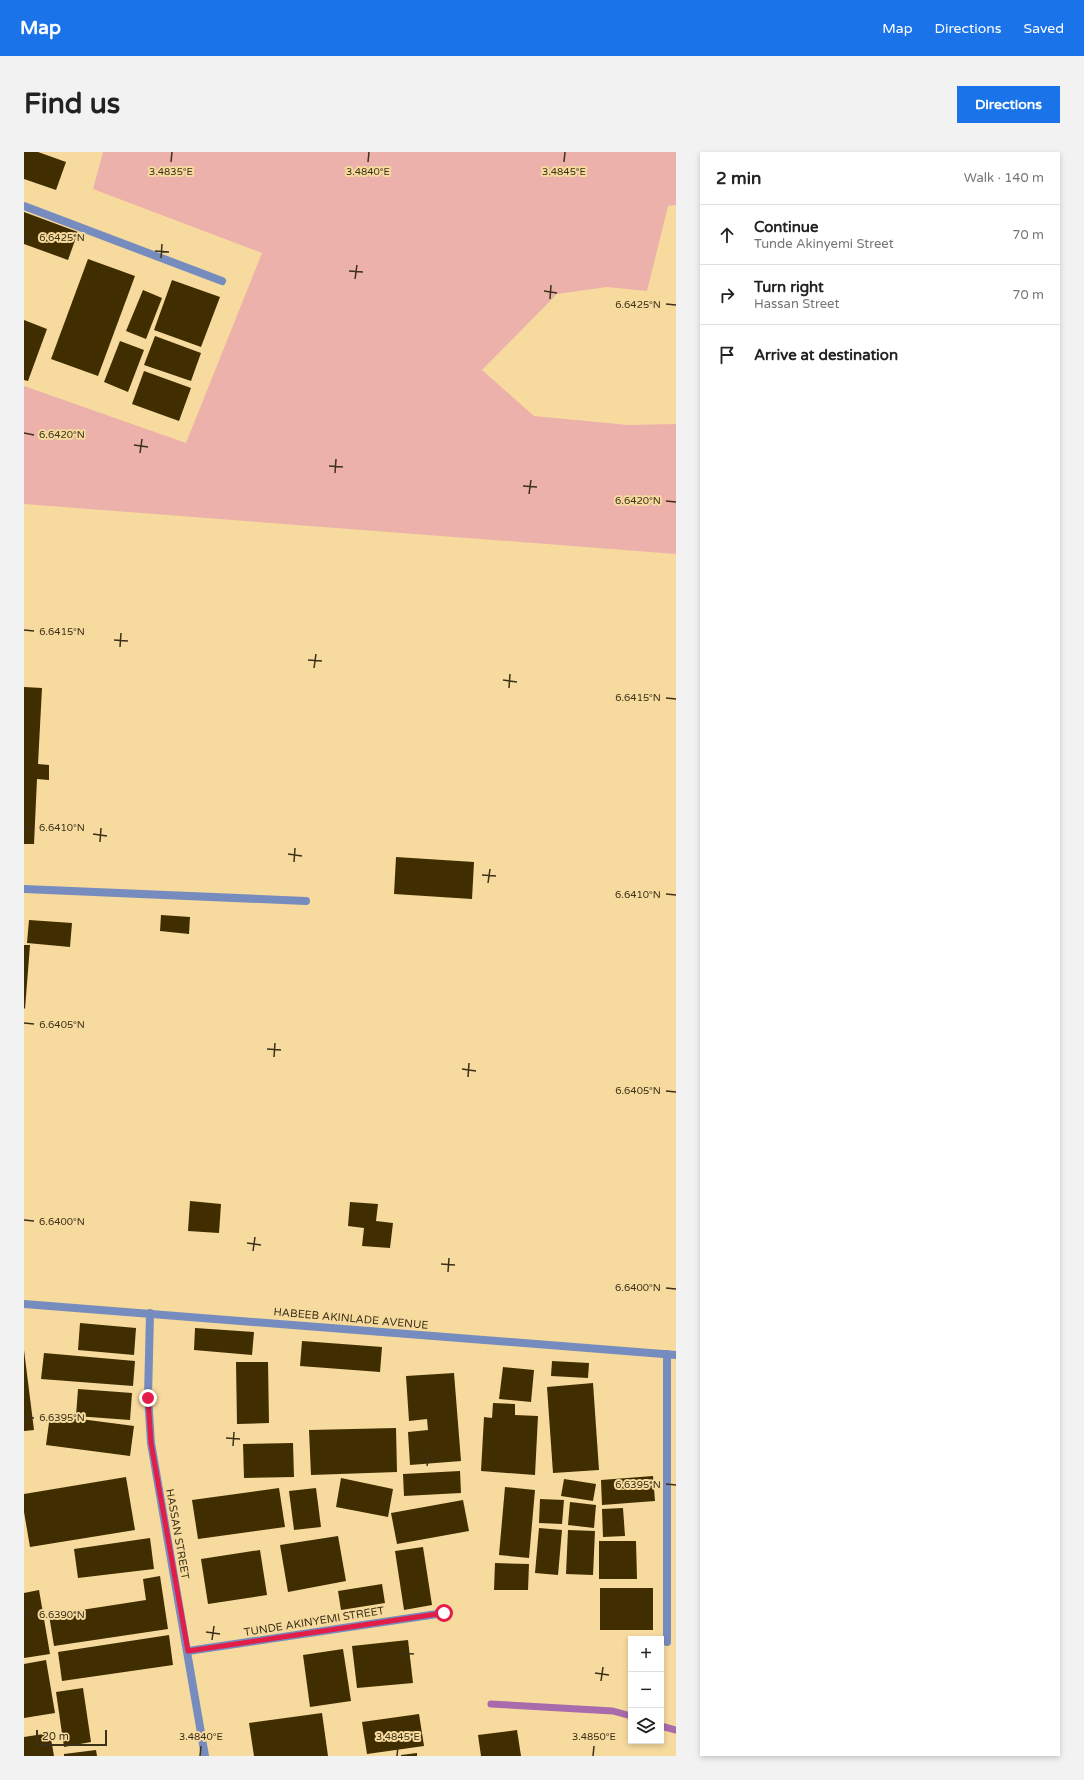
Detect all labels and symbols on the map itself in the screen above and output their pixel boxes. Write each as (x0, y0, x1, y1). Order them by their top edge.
text: 3.4835°E (149, 166, 193, 178)
text: 3.4840°E (346, 166, 390, 178)
text: 3.4845°E (542, 166, 586, 178)
text: 6.6425°N (39, 232, 85, 244)
text: 6.6425°N (615, 299, 661, 311)
text: 6.6420°N (39, 429, 85, 441)
text: 6.6420°N (615, 495, 661, 507)
text: 6.6415°N (39, 626, 85, 638)
text: 6.6415°N (615, 692, 661, 704)
text: 6.6410°N (39, 822, 85, 834)
text: 6.6410°N (615, 889, 661, 901)
text: 6.6405°N (39, 1019, 85, 1031)
text: 6.6405°N (615, 1085, 661, 1097)
text: 6.6400°N (39, 1216, 85, 1228)
text: 6.6400°N (615, 1282, 661, 1294)
street label: HABEEB AKINLADE AVENUE (273, 1305, 429, 1332)
route end (139, 1389, 157, 1407)
text: 6.6395°N (39, 1412, 85, 1424)
text: 6.6395°N (615, 1479, 661, 1491)
street label: HASSAN STREET (163, 1488, 192, 1581)
street label: TUNDE AKINYEMI STREET (243, 1604, 385, 1639)
route start (435, 1604, 453, 1622)
text: 6.6390°N (39, 1609, 85, 1621)
scale bar (36, 1728, 107, 1747)
text: 3.4840°E (179, 1731, 223, 1743)
text: 3.4845°E (376, 1731, 420, 1743)
text: 3.4850°E (572, 1731, 616, 1743)

